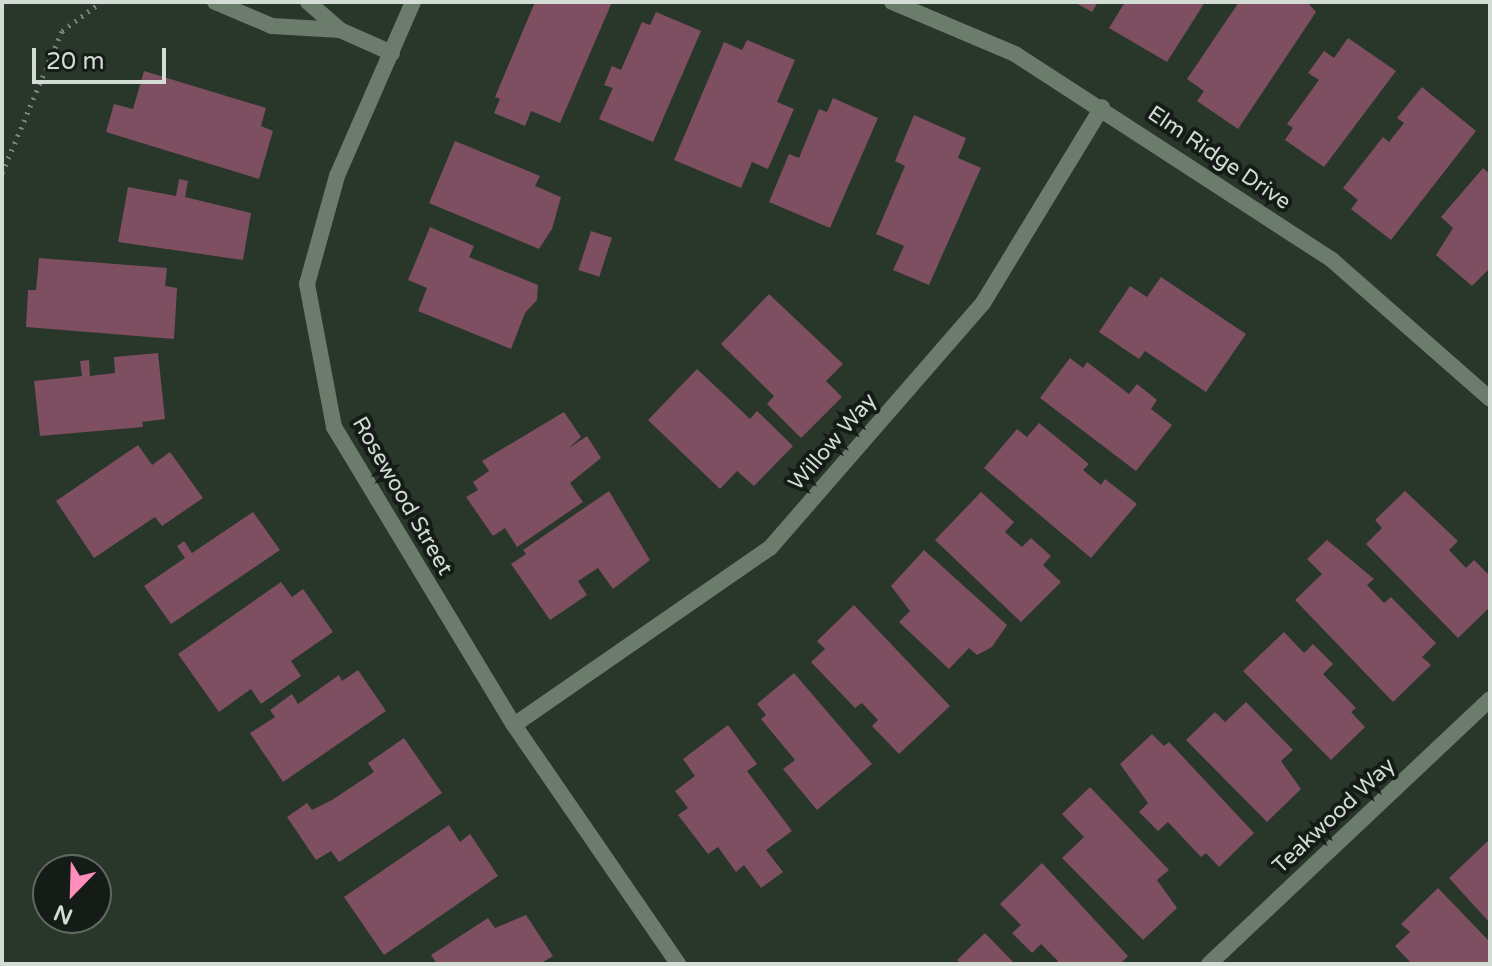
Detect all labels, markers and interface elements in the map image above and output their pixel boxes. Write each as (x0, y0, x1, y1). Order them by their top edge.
scale bar (36, 32, 170, 82)
text: 20 m (46, 47, 104, 76)
street label: Elm Ridge Drive (1143, 100, 1295, 216)
street label: Willow Way (784, 388, 882, 496)
street label: Rosewood Street (346, 412, 458, 580)
street label: Teakwood Way (1267, 753, 1401, 879)
north arrow (32, 854, 112, 934)
text: N (50, 899, 77, 930)

